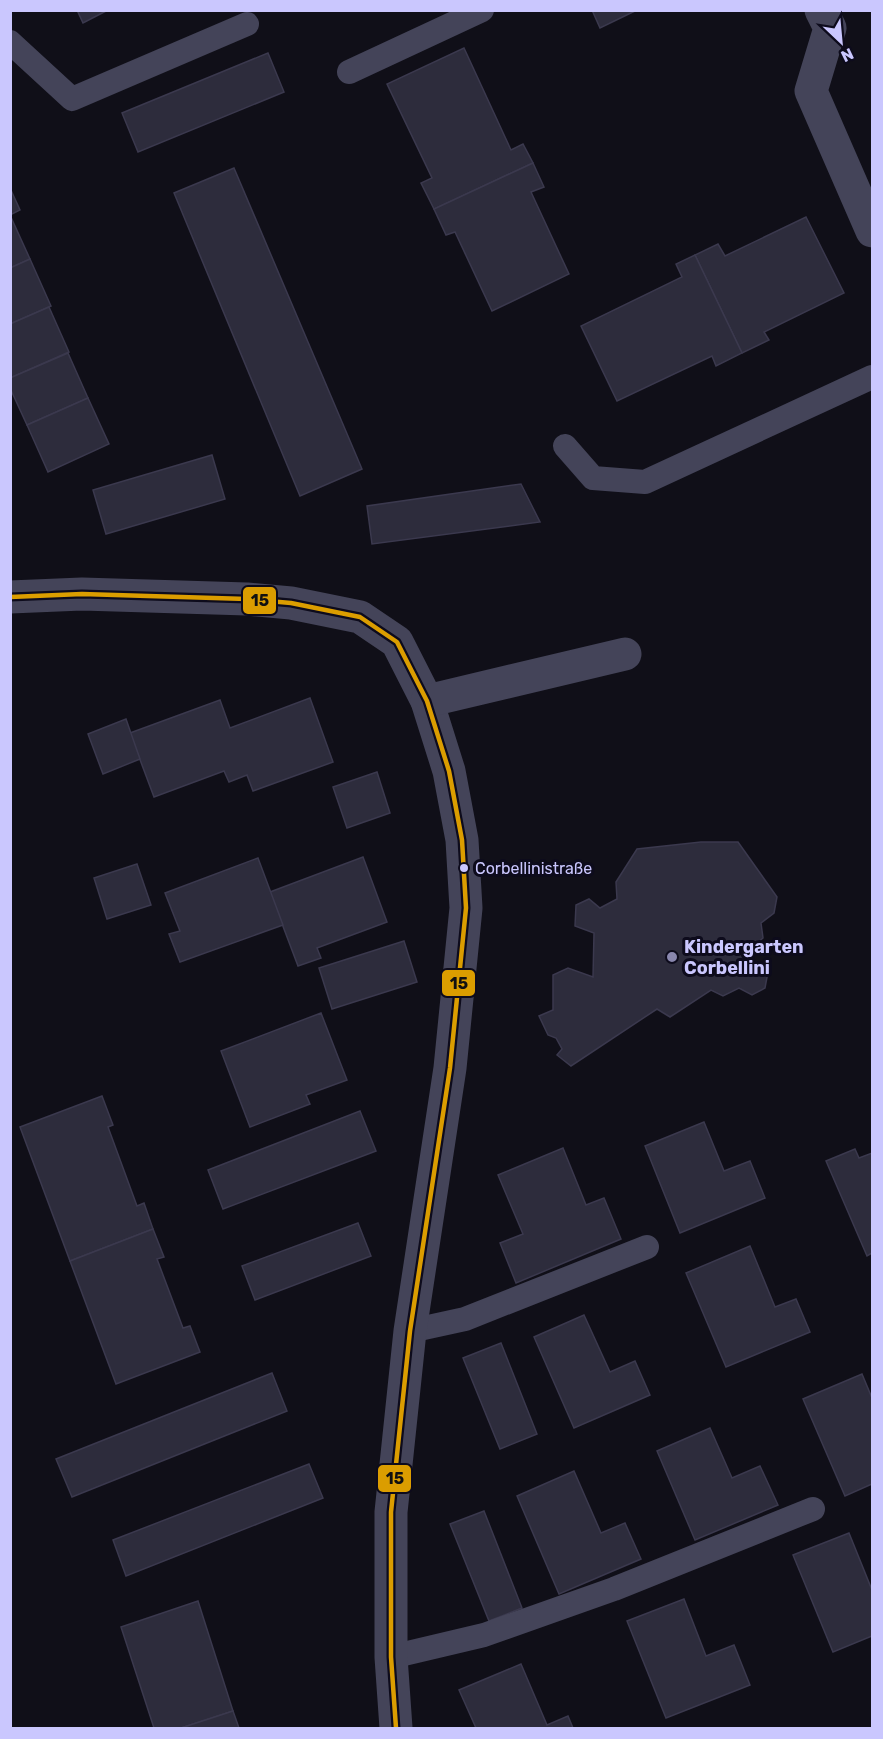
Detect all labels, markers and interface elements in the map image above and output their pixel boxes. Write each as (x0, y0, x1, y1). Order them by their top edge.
north arrow (811, 12, 871, 72)
text: N (838, 44, 857, 66)
line badge: 15 (242, 586, 277, 615)
text: 15 (251, 591, 269, 610)
place label: Corbellinistraße (475, 859, 592, 878)
marker: Corbellinistraße (458, 862, 470, 874)
place label: Kindergarten Corbellini (684, 936, 804, 979)
marker: Kindergarten Corbellini (665, 950, 679, 964)
line badge: 15 (441, 969, 476, 997)
text: 15 (450, 974, 468, 993)
line badge: 15 (377, 1464, 412, 1493)
text: 15 (386, 1469, 404, 1488)

